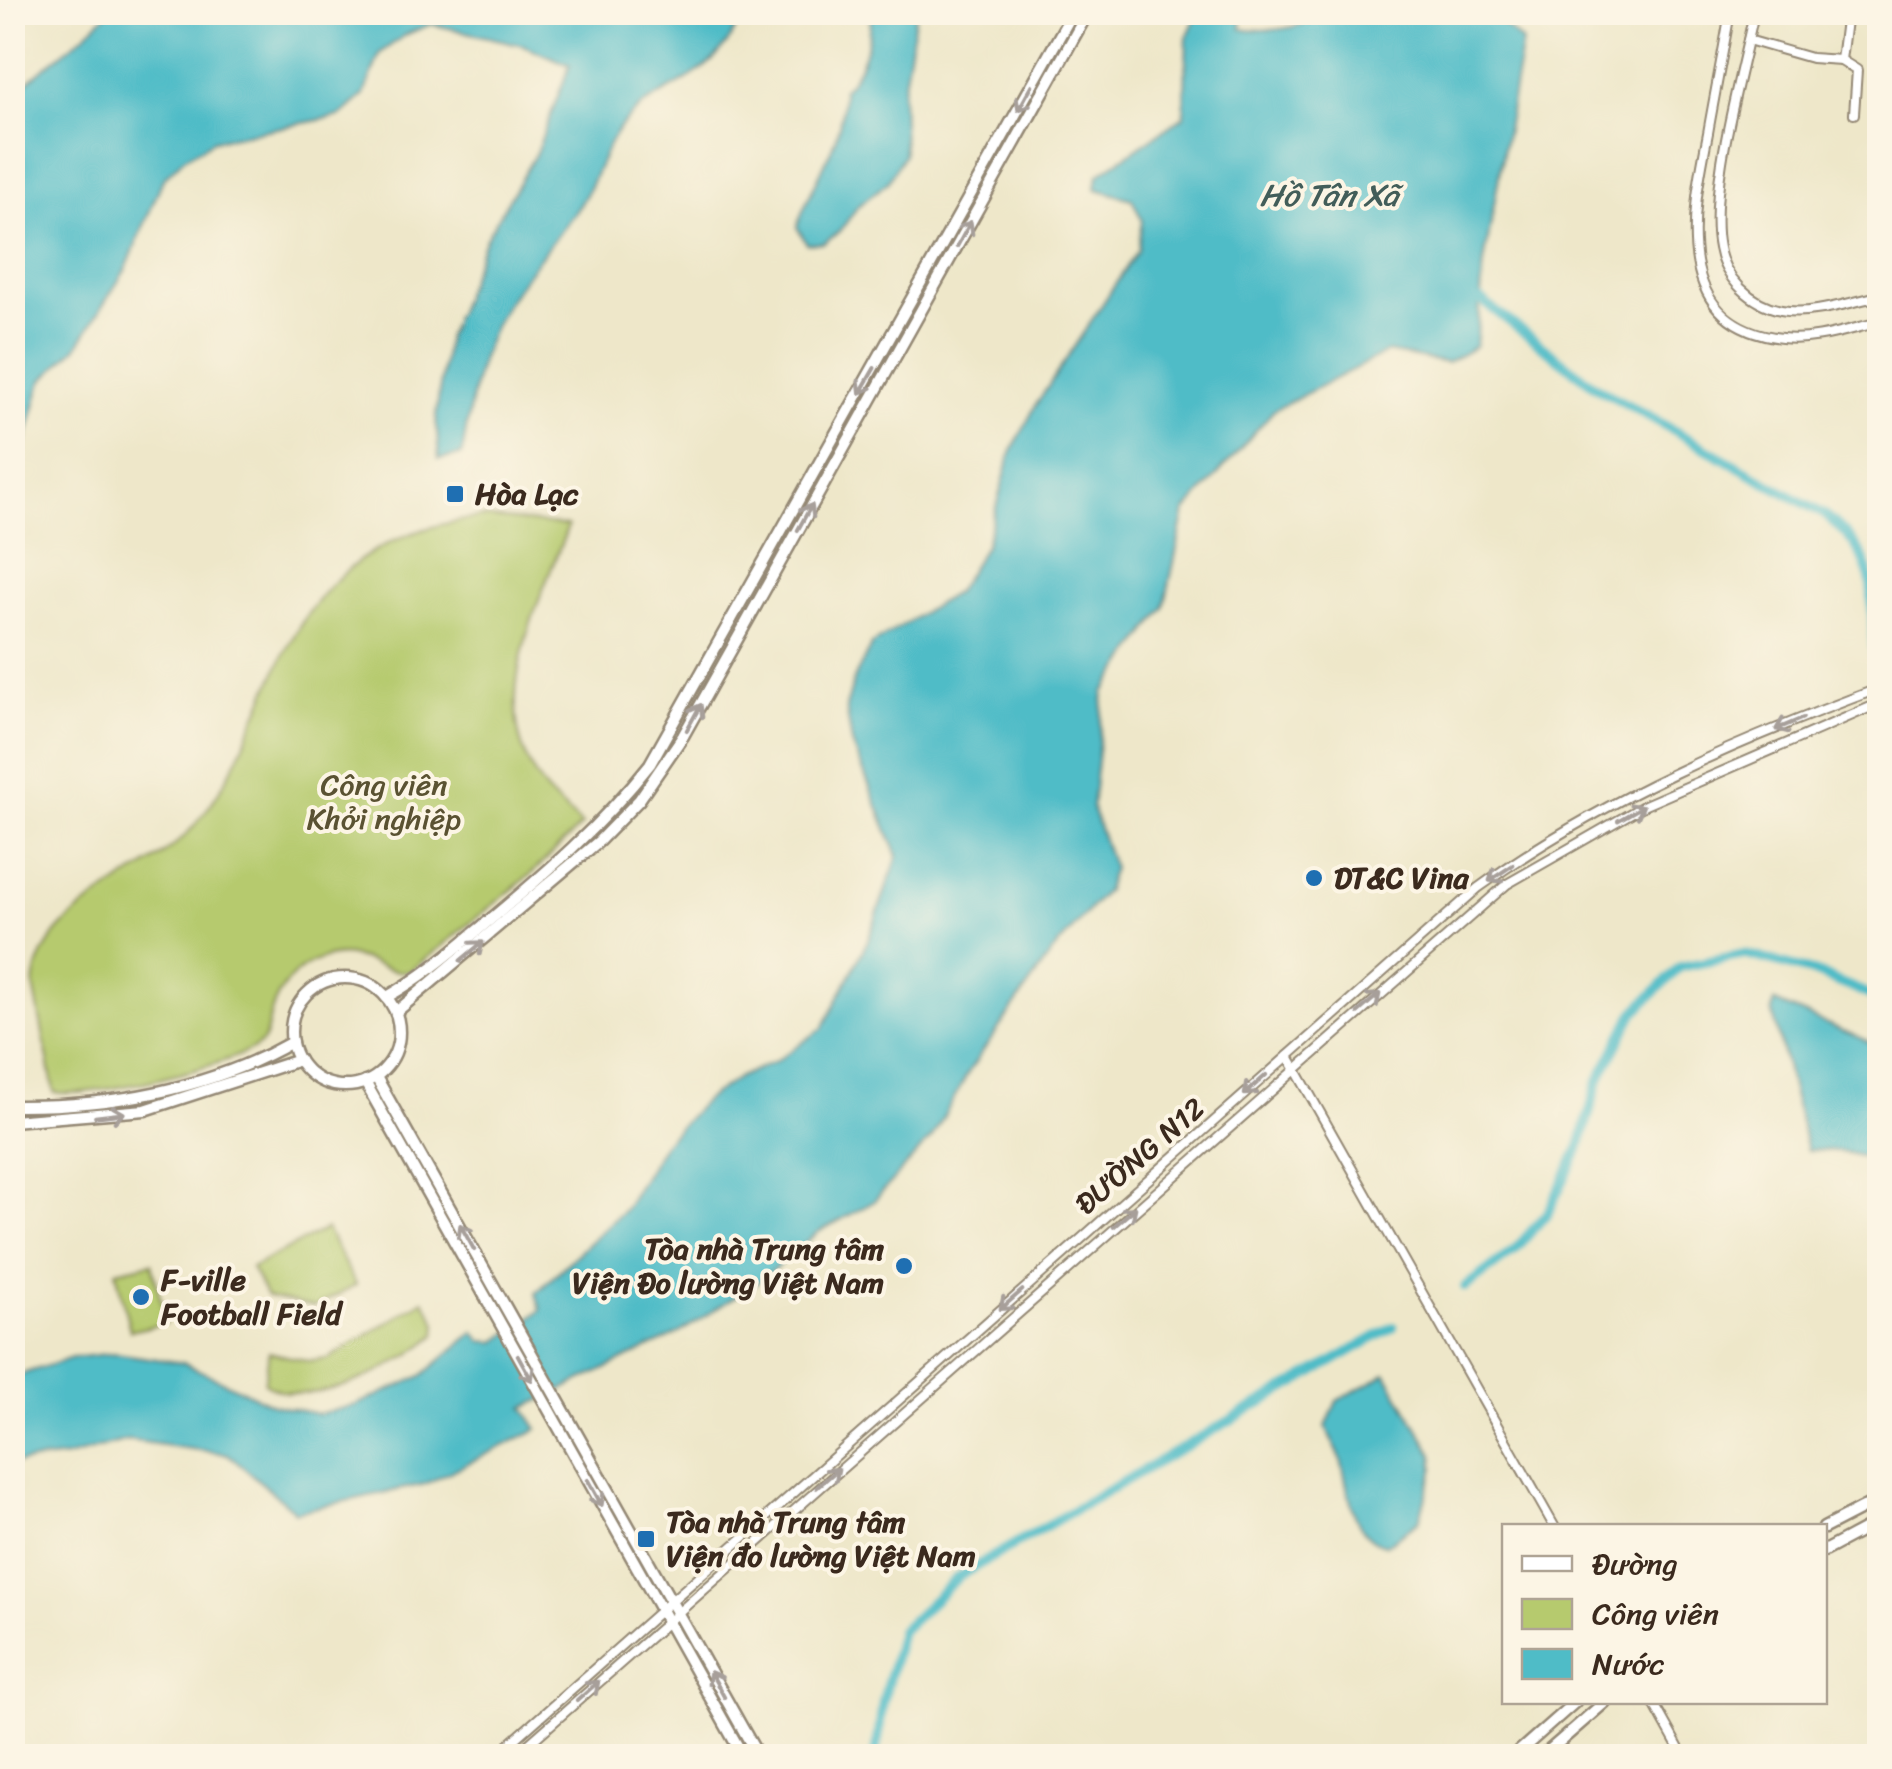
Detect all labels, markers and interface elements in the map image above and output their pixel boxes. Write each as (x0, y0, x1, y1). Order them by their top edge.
one-way arrow (1015, 82, 1035, 112)
water label: Hồ Tân Xã (1260, 167, 1404, 224)
one-way arrow (954, 220, 974, 249)
one-way arrow (856, 366, 876, 396)
place label: Hòa Lạc (475, 467, 579, 521)
marker: Hòa Lạc (444, 483, 466, 505)
one-way arrow (796, 503, 816, 533)
one-way arrow (685, 703, 705, 732)
one-way arrow (1774, 716, 1805, 734)
park label: Công viên Khởi nghiệp (307, 758, 461, 846)
one-way arrow (1616, 802, 1645, 822)
place label: DT&C Vina (1334, 851, 1469, 905)
one-way arrow (1487, 862, 1515, 883)
marker: DT&C Vina (1303, 867, 1325, 889)
one-way arrow (459, 940, 485, 962)
one-way arrow (1356, 993, 1382, 1015)
one-way arrow (1243, 1073, 1268, 1096)
street label: ĐƯỜNG N12 (1062, 1083, 1218, 1229)
one-way arrow (93, 1105, 125, 1124)
one-way arrow (1112, 1205, 1137, 1228)
place label: Tòa nhà Trung tâm Viện Đo lường Việt Nam (572, 1222, 884, 1310)
one-way arrow (456, 1223, 476, 1252)
place label: F-ville Football Field (160, 1253, 344, 1341)
marker: Tòa nhà Trung tâm Viện Đo lường Việt Nam (893, 1255, 915, 1277)
marker: F-ville Football Field (130, 1286, 152, 1308)
one-way arrow (999, 1288, 1024, 1311)
one-way arrow (515, 1352, 535, 1382)
one-way arrow (815, 1467, 840, 1490)
one-way arrow (585, 1478, 605, 1507)
place label: Tòa nhà Trung tâm Viện đo lường Việt Nam (666, 1495, 976, 1583)
legend (1502, 1524, 1827, 1704)
marker: Tòa nhà Trung tâm Viện đo lường Việt Nam (635, 1528, 657, 1550)
text: Đường (1592, 1537, 1678, 1591)
text: Công viên (1592, 1587, 1719, 1641)
text: Nước (1592, 1637, 1664, 1691)
one-way arrow (707, 1670, 727, 1699)
one-way arrow (575, 1680, 600, 1703)

